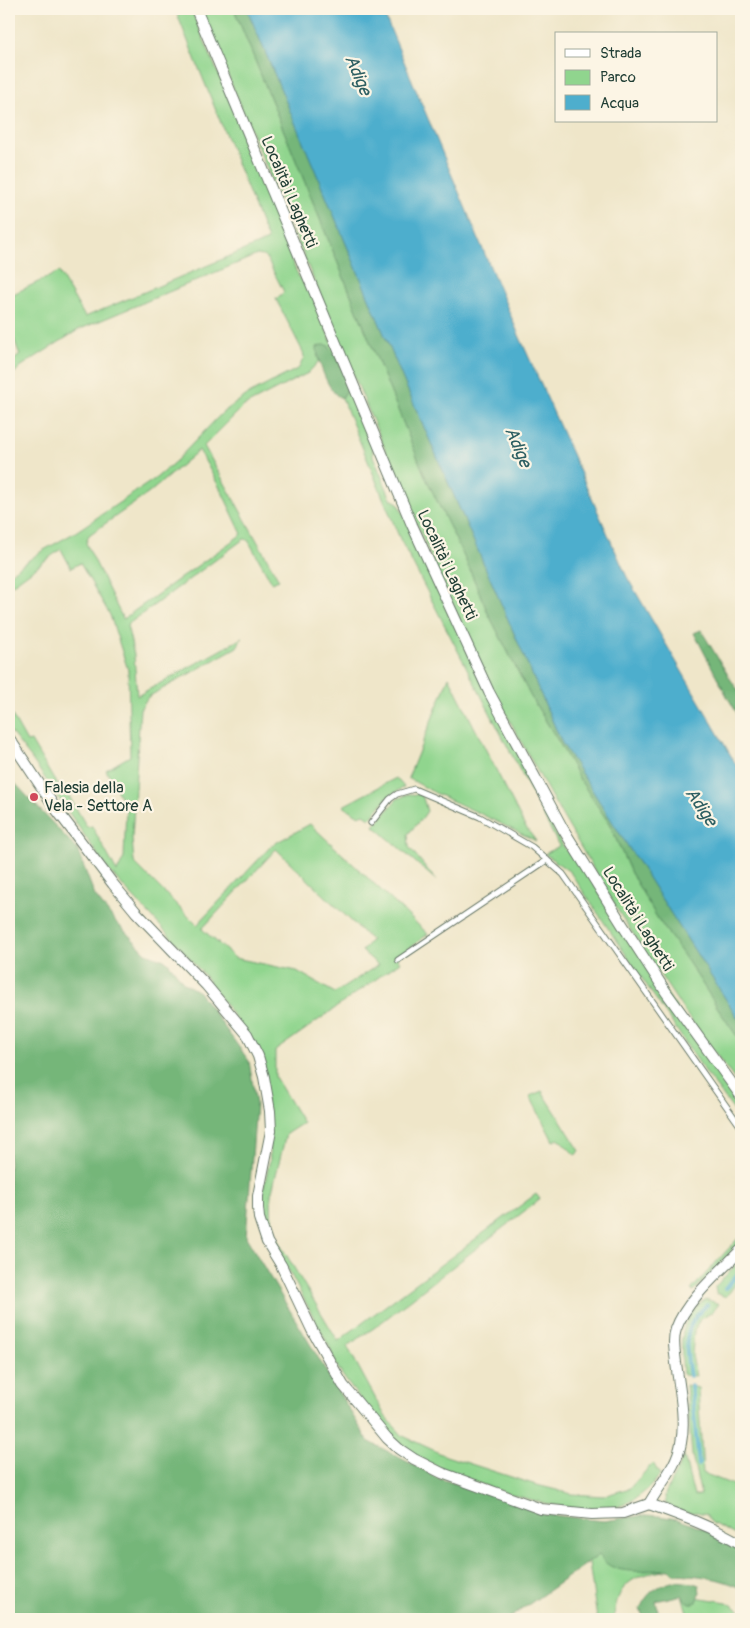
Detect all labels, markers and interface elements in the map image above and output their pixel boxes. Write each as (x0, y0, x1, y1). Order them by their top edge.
legend (555, 32, 718, 122)
text: Strada (600, 44, 641, 63)
water label: Adige (339, 51, 378, 101)
text: Parco (600, 68, 636, 87)
text: Acqua (600, 94, 639, 113)
street label: Località i Laghetti (257, 133, 322, 251)
water label: Adige (499, 423, 538, 473)
street label: Località i Laghetti (413, 507, 481, 623)
place label: Falesia della Vela - Settore A (44, 778, 152, 816)
water label: Adige (680, 783, 723, 832)
marker: Falesia della Vela - Settore A (28, 791, 40, 803)
street label: Località i Laghetti (598, 863, 678, 975)

